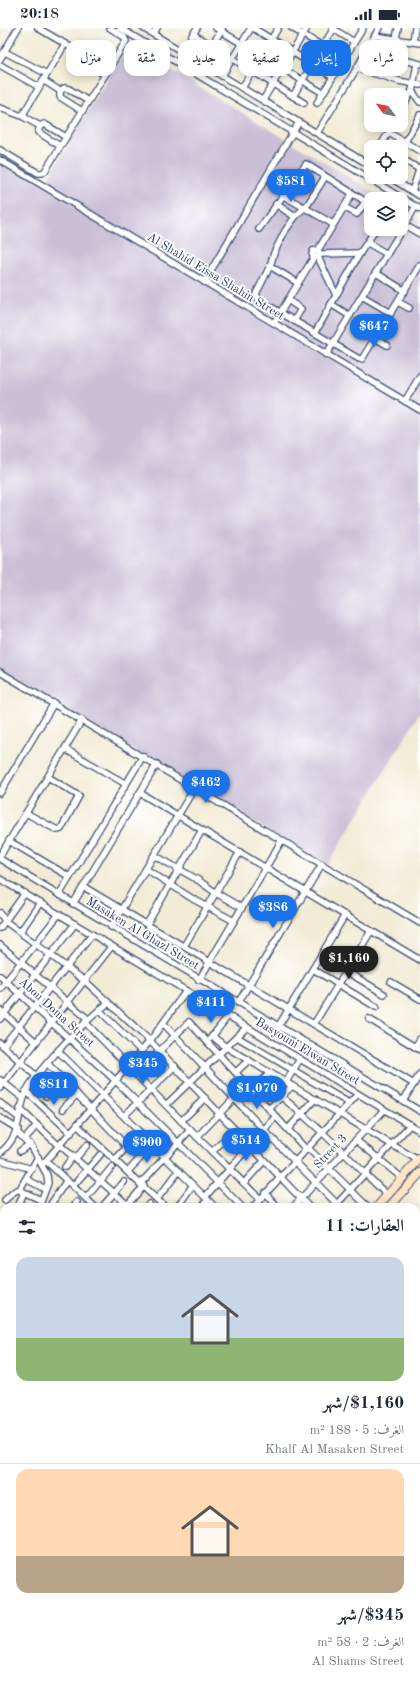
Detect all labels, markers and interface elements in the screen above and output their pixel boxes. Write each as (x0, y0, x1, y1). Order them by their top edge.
text: 20:18 (20, 7, 59, 22)
chip: منزل (66, 40, 116, 76)
chip: شقة (124, 40, 170, 76)
chip: جديد (178, 40, 230, 76)
chip: تصفية (238, 40, 293, 76)
chip: إيجار (301, 40, 351, 76)
chip: شراء (359, 40, 408, 76)
north arrow (364, 88, 408, 132)
map controls (364, 88, 408, 236)
button: locate (364, 140, 408, 184)
pin: $581 (267, 169, 315, 203)
text: $581 (276, 175, 306, 188)
button: layers (364, 192, 408, 236)
street label: Al Shahid Eissa Shahin Street (145, 231, 286, 323)
pin: $647 (350, 314, 398, 348)
text: $647 (359, 320, 389, 333)
pin: $462 (182, 770, 230, 804)
text: $462 (191, 776, 221, 789)
street label: Masaken Al Ghazl Street (84, 895, 201, 972)
pin: $386 (249, 895, 297, 929)
text: $386 (258, 901, 288, 914)
pin: $1,160 (316, 946, 382, 980)
text: $1,160 (328, 952, 370, 965)
street label: Abou Doma Street (16, 976, 96, 1050)
pin: $411 (187, 990, 235, 1024)
text: $411 (196, 996, 226, 1009)
street label: Basyouni Elwan Street (254, 1016, 361, 1088)
pin: $345 (119, 1051, 167, 1085)
text: $345 (128, 1057, 158, 1070)
pin: $811 (30, 1072, 78, 1106)
pin: $1,070 (224, 1076, 290, 1110)
text: $811 (39, 1078, 69, 1091)
text: $1,070 (236, 1082, 278, 1095)
pin: $514 (222, 1128, 270, 1162)
pin: $900 (123, 1130, 171, 1164)
street label: Street 3 (312, 1132, 349, 1171)
text: $514 (231, 1134, 261, 1147)
text: $900 (132, 1136, 162, 1149)
icon: filters (16, 1216, 38, 1238)
text: العقارات: 11 (325, 1218, 404, 1235)
icon: home (174, 1283, 246, 1355)
text: $1,160/شهر (323, 1395, 404, 1412)
text: الغرف: 5 · 188 m² (310, 1424, 404, 1437)
text: Khalf Al Masaken Street (265, 1443, 404, 1456)
icon: home (174, 1495, 246, 1567)
text: $345/شهر (337, 1607, 404, 1624)
text: الغرف: 2 · 58 m² (317, 1636, 404, 1649)
text: Al Shams Street (311, 1655, 404, 1668)

